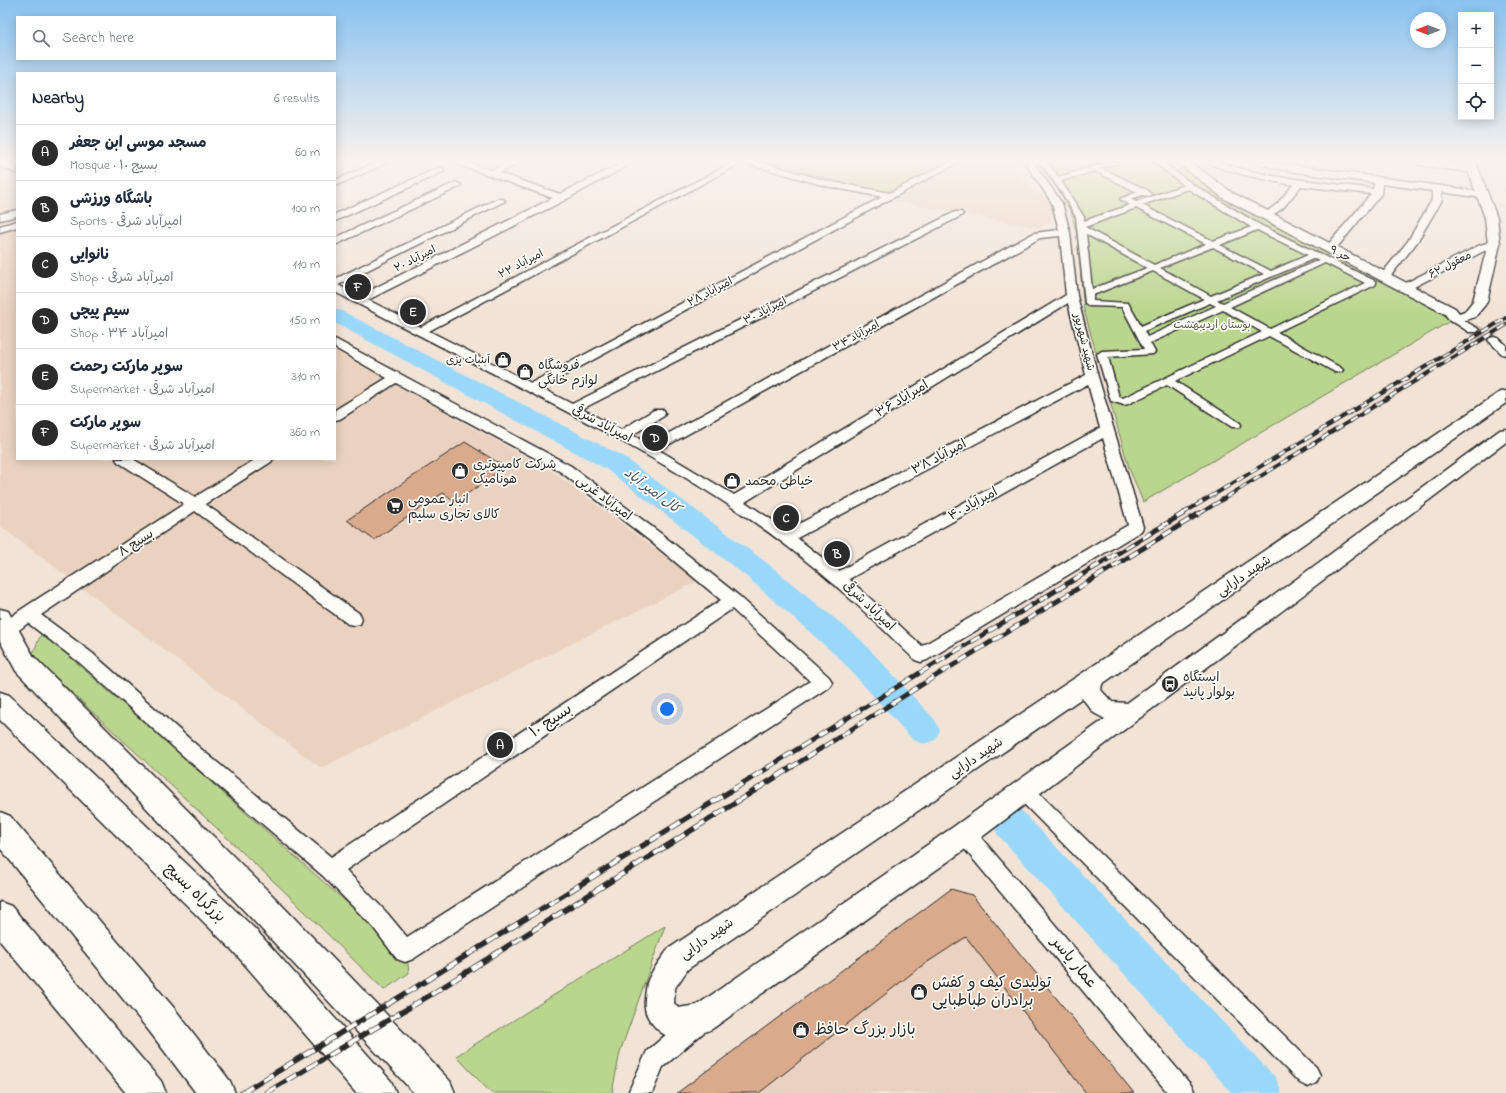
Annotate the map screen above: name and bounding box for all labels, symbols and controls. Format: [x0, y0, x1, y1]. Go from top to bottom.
north arrow [1410, 12, 1446, 48]
map controls [1458, 12, 1494, 120]
button: + [1458, 12, 1494, 48]
search box [16, 16, 336, 60]
icon: search [30, 27, 52, 49]
text: Search here [62, 27, 134, 49]
button: − [1458, 48, 1494, 84]
button: locate [1458, 84, 1494, 120]
text: Nearby [32, 86, 84, 111]
text: 6 results [274, 89, 320, 108]
text: مسجد موسی ابن جعفر [70, 132, 206, 154]
text: A [41, 143, 49, 162]
text: 60 m [295, 143, 320, 162]
text: Mosque · بسیج ۱۰ [70, 156, 158, 175]
text: باشگاه ورزشی [70, 188, 152, 210]
text: B [41, 199, 49, 218]
text: 100 m [291, 199, 320, 218]
text: Sports · امیرآباد شرقی [70, 212, 182, 231]
street label: امیرآباد ۲۰ [391, 242, 439, 276]
street label: حر ۹ [1327, 242, 1353, 266]
text: نانوایی [70, 244, 110, 266]
street label: امیرآباد ۲۲ [496, 245, 546, 283]
street label: معقول ۶۲ [1426, 247, 1474, 283]
text: C [41, 255, 49, 274]
text: 110 m [293, 255, 320, 274]
text: Shop · امیرآباد شرقی [70, 268, 173, 287]
pin: F [345, 272, 371, 302]
street label: امیرآباد ۲۸ [685, 273, 735, 311]
street label: امیرآباد ۳۰ [741, 293, 789, 329]
pin: E [400, 297, 426, 327]
text: سیم پیچی [70, 300, 130, 322]
text: D [40, 311, 50, 330]
text: 150 m [289, 311, 320, 330]
street label: شهید شهریور [1069, 311, 1099, 372]
street label: امیرآباد ۳۴ [830, 317, 882, 355]
park label: بوستان اردیبهشت [1173, 317, 1251, 333]
text: Shop · امیرآباد ۳۴ [70, 324, 168, 343]
shop icon: آبنبات پزی [493, 350, 513, 370]
place label: آبنبات پزی [446, 352, 491, 368]
text: سوپر مارکت رحمت [70, 356, 183, 378]
place label: فروشگاه لوازم خانگی [538, 356, 598, 390]
shop icon: فروشگاه لوازم خانگی [515, 362, 535, 382]
text: E [41, 367, 49, 386]
text: 310 m [292, 367, 320, 386]
street label: امیرآباد ۳۶ [872, 376, 932, 422]
text: Supermarket · امیرآباد شرقی [70, 380, 215, 399]
street label: امیرآباد شرقی [568, 400, 636, 448]
text: سوپر مارکت [70, 412, 141, 434]
text: F [41, 423, 49, 442]
text: 360 m [290, 423, 320, 442]
pin: D [642, 423, 668, 453]
street label: امیرآباد ۳۸ [908, 435, 970, 479]
text: Supermarket · امیرآباد شرقی [70, 436, 215, 455]
place label: شرکت کامپیوتری هونامیک [473, 455, 556, 489]
shop icon: شرکت کامپیوتری هونامیک [450, 461, 470, 481]
water label: کال امیر آباد [619, 463, 687, 521]
street label: امیرآباد غربی [572, 471, 636, 525]
shop icon: خیاطی محمد [722, 471, 742, 491]
place label: خیاطی محمد [745, 472, 813, 491]
street label: امیرآباد ۴۰ [945, 483, 1001, 525]
place label: انبار عمومی کالای تجاری سلیم [408, 490, 500, 524]
supermarket icon: انبار عمومی کالای تجاری سلیم [385, 496, 405, 516]
pin: C [773, 503, 799, 533]
street label: بسیج ۸ [115, 524, 157, 562]
pin: B [824, 539, 850, 569]
street label: شهید دارایی [1213, 551, 1275, 601]
street label: امیرآباد شرقی [838, 577, 900, 635]
place label: ایستگاه بولوار پانیذ [1183, 668, 1235, 702]
bus stop icon: ایستگاه بولوار پانیذ [1160, 674, 1180, 694]
street label: بسیج ۱۰ [525, 698, 577, 744]
your location [657, 699, 677, 719]
pin: A [487, 730, 513, 760]
street label: شهید دارایی [945, 733, 1007, 783]
street label: بزرگراه بسیج [159, 857, 231, 929]
street label: شهید دارایی [676, 913, 738, 965]
street label: عمار یاسر [1043, 930, 1103, 995]
place label: تولیدی کیف و کفش برادران طباطبایی [932, 971, 1052, 1013]
shop icon: تولیدی کیف و کفش برادران طباطبایی [909, 982, 929, 1002]
place label: بازار بزرگ حافظ [814, 1018, 916, 1042]
shop icon: بازار بزرگ حافظ [791, 1020, 811, 1040]

